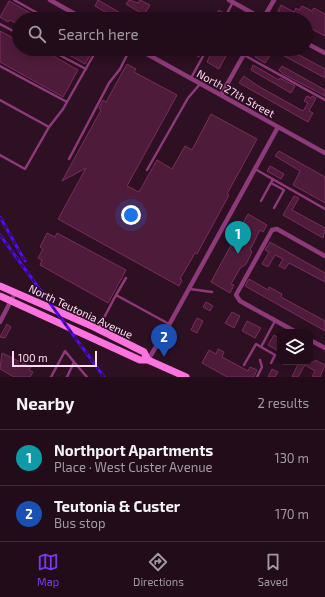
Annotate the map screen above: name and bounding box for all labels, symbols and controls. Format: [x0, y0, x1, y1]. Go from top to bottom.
search box [12, 12, 313, 56]
icon: search [26, 23, 48, 45]
text: Search here [58, 25, 139, 43]
street label: North 27th Street [195, 66, 277, 120]
your location [121, 205, 141, 225]
pin: 1 [225, 221, 251, 254]
street label: North Teutonia Avenue [27, 281, 135, 341]
pin: 2 [151, 324, 177, 357]
map controls [277, 329, 313, 365]
button: layers [277, 329, 313, 365]
scale bar [12, 349, 97, 368]
text: 100 m [18, 351, 48, 364]
text: Nearby [16, 393, 74, 413]
text: 2 results [257, 395, 309, 411]
text: Northport Apartments [54, 441, 213, 459]
text: 1 [26, 450, 32, 466]
text: 130 m [274, 450, 309, 466]
text: Place · West Custer Avenue [54, 459, 213, 475]
text: Teutonia & Custer [54, 497, 180, 515]
text: 2 [25, 506, 33, 522]
text: 170 m [275, 506, 309, 522]
text: Bus stop [54, 515, 105, 531]
tab: Map [37, 551, 59, 588]
tab: Directions [133, 551, 184, 588]
tab: Saved [258, 551, 288, 588]

